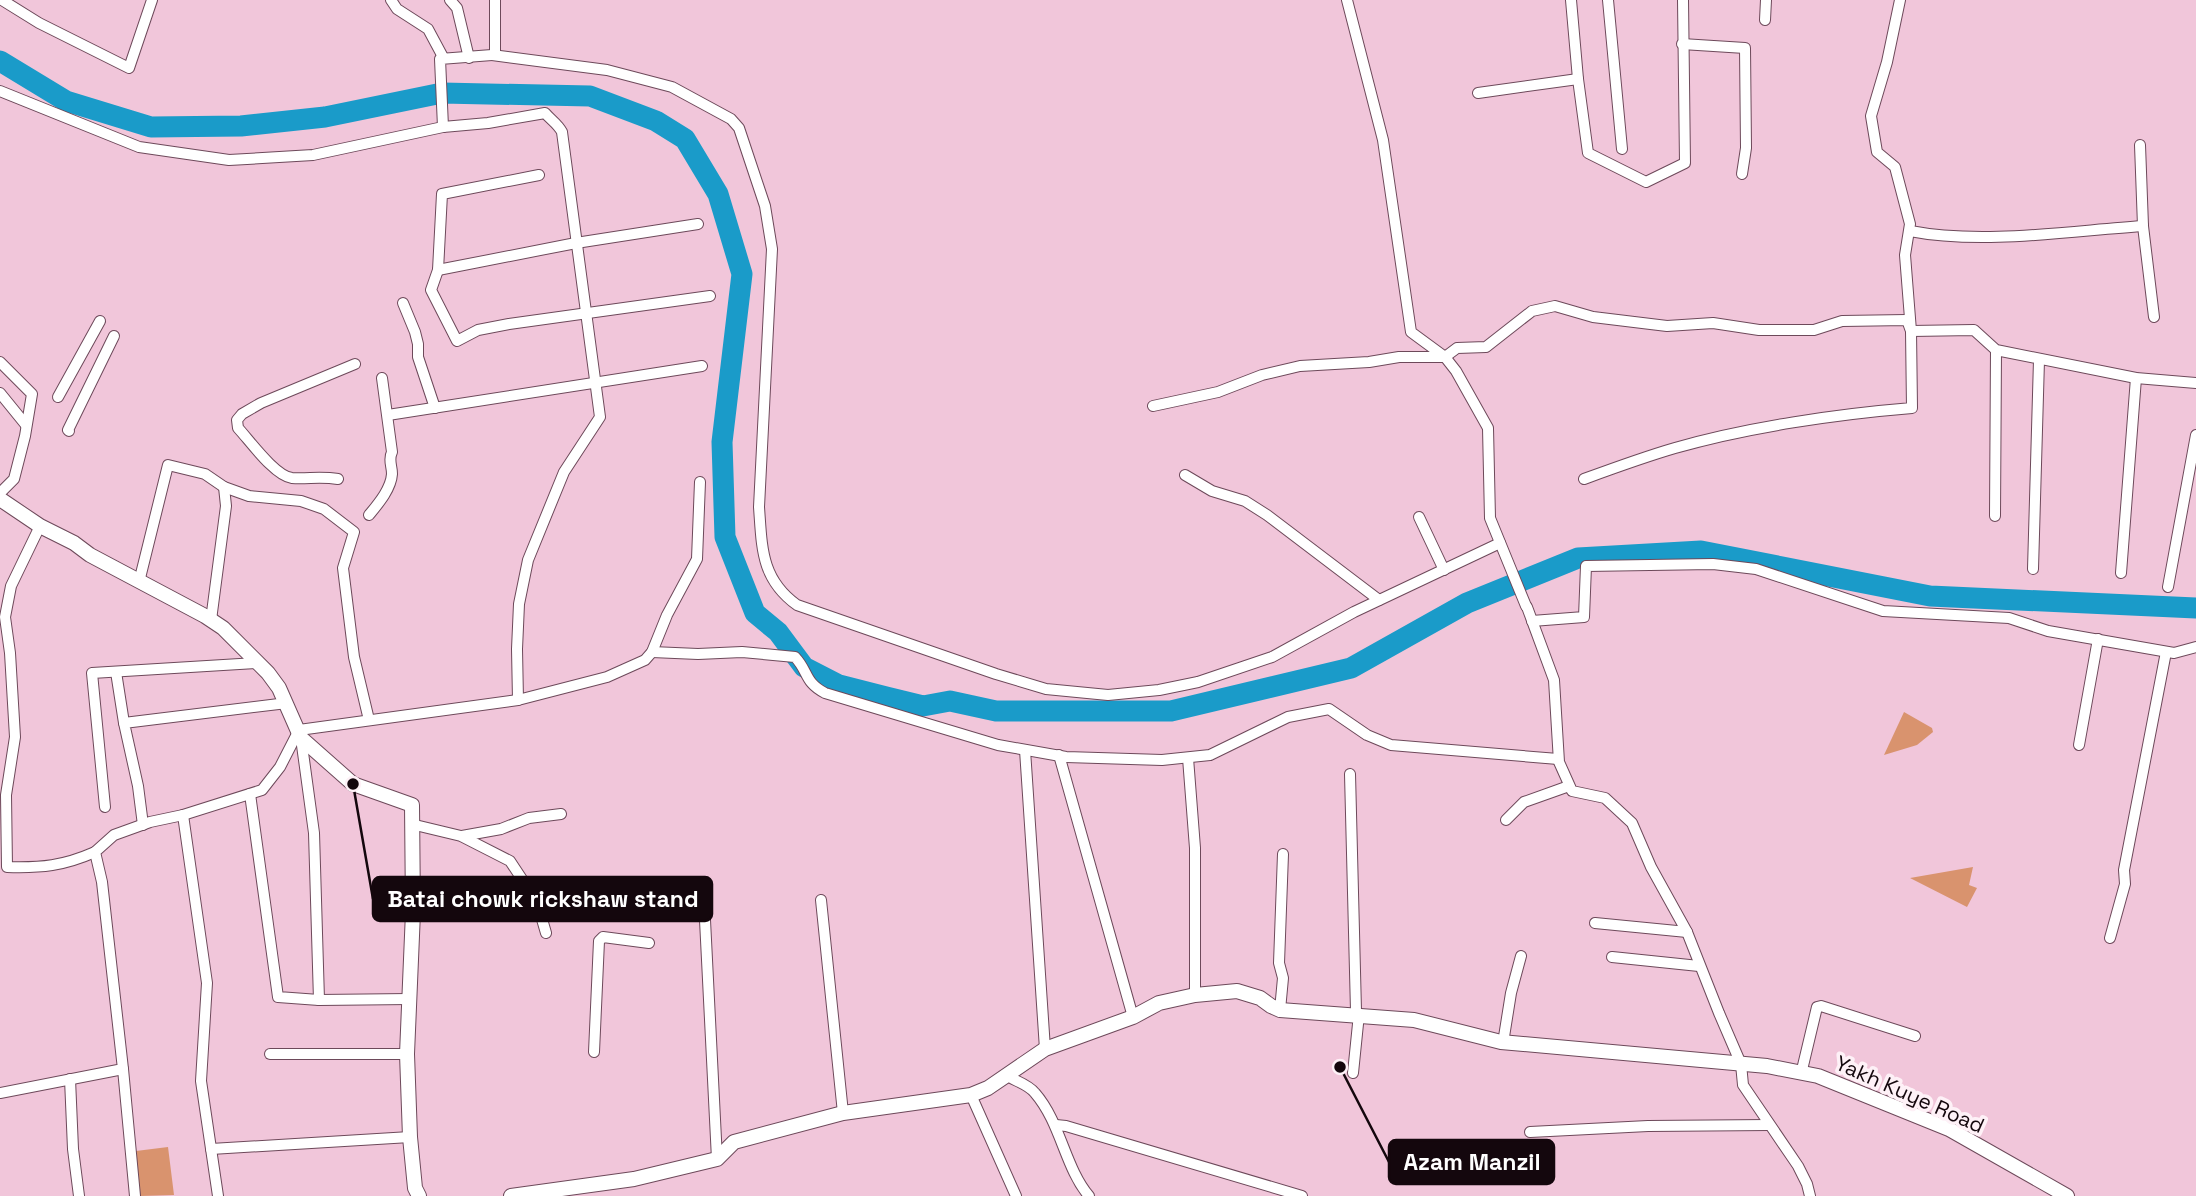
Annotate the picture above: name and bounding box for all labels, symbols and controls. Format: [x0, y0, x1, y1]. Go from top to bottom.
callout: Batai chowk rickshaw stand [373, 877, 712, 921]
text: Batai chowk rickshaw stand [387, 884, 699, 914]
street label: Yakh Kuye Road [1831, 1049, 1989, 1139]
callout: Azam Manzil [1389, 1140, 1554, 1184]
text: Azam Manzil [1403, 1147, 1541, 1177]

